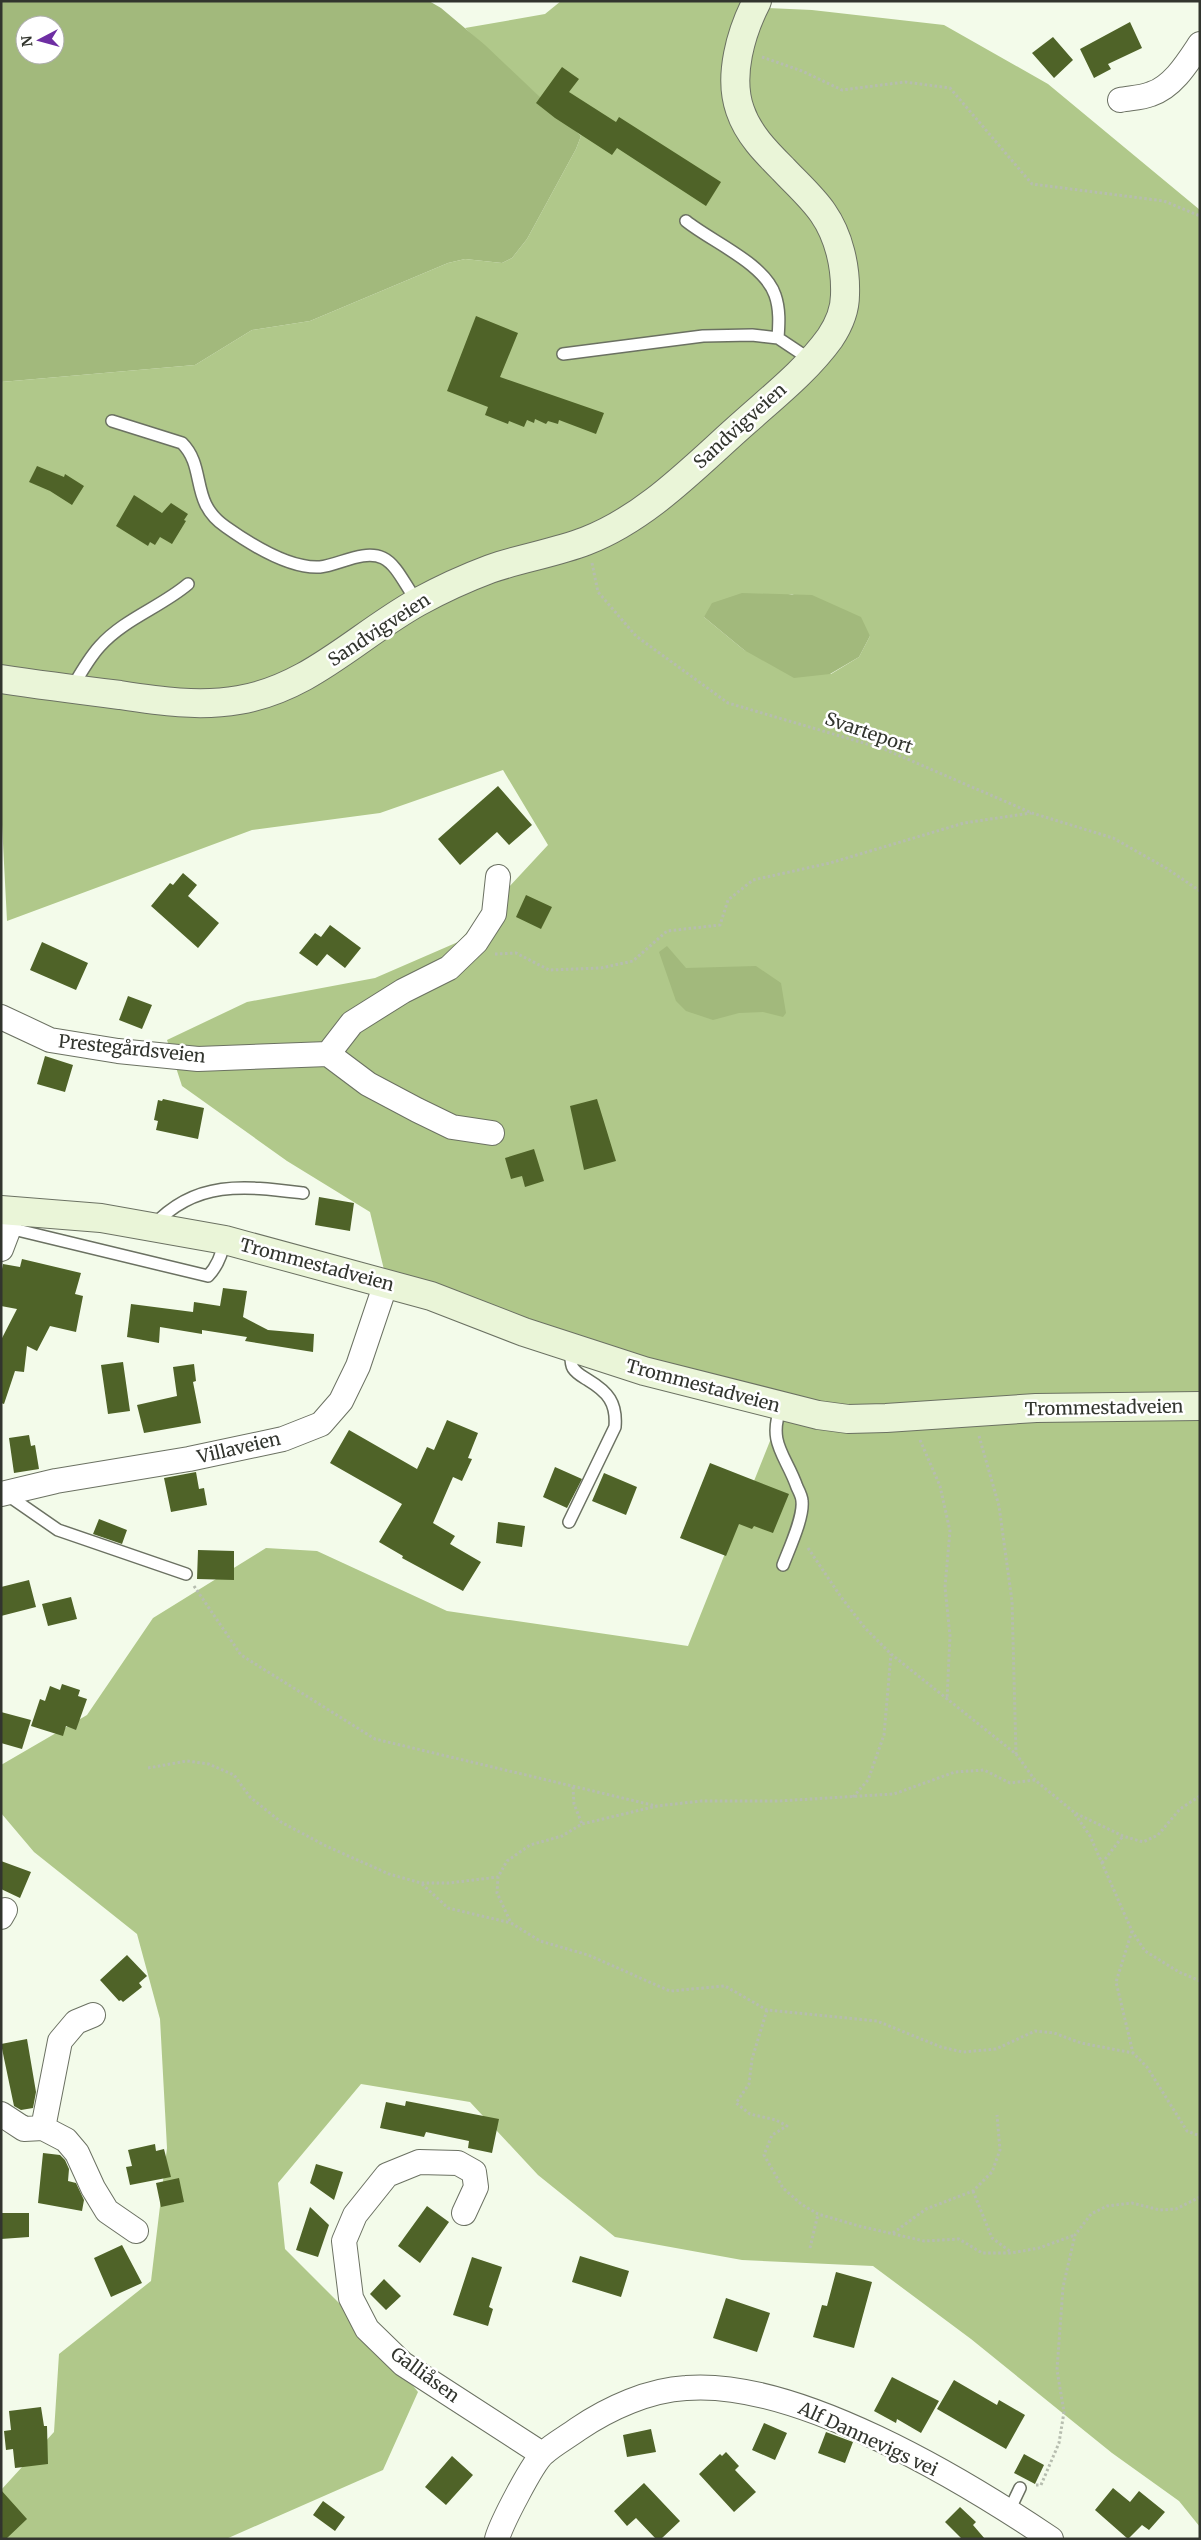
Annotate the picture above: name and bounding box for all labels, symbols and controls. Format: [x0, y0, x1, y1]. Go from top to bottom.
north arrow [15, 15, 65, 65]
text: N [18, 35, 37, 48]
street label: Sandvigveien [688, 378, 791, 473]
street label: Sandvigveien [323, 588, 434, 671]
street label: Svarteport [822, 707, 916, 758]
street label: Prestegårdsveien [57, 1029, 207, 1068]
street label: Trommestadveien [237, 1233, 397, 1296]
street label: Trommestadveien [623, 1354, 783, 1417]
street label: Trommestadveien [1024, 1395, 1184, 1420]
street label: Villaveien [194, 1427, 283, 1468]
street label: Galliåsen [386, 2342, 464, 2407]
street label: Alf Dannevigs vei [794, 2396, 942, 2481]

